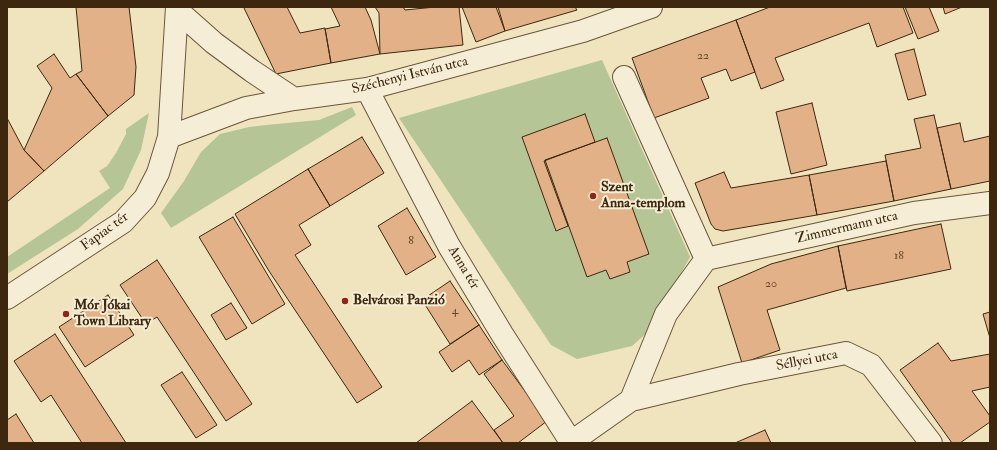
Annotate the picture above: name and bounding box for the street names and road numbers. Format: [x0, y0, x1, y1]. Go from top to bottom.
street label: Széchenyi István utca [350, 53, 470, 99]
street label: Zimmermann utca [794, 208, 900, 248]
street label: Fapiac tér [78, 209, 132, 255]
street label: Anna tér [444, 243, 482, 293]
street label: Séllyei utca [775, 347, 839, 375]

